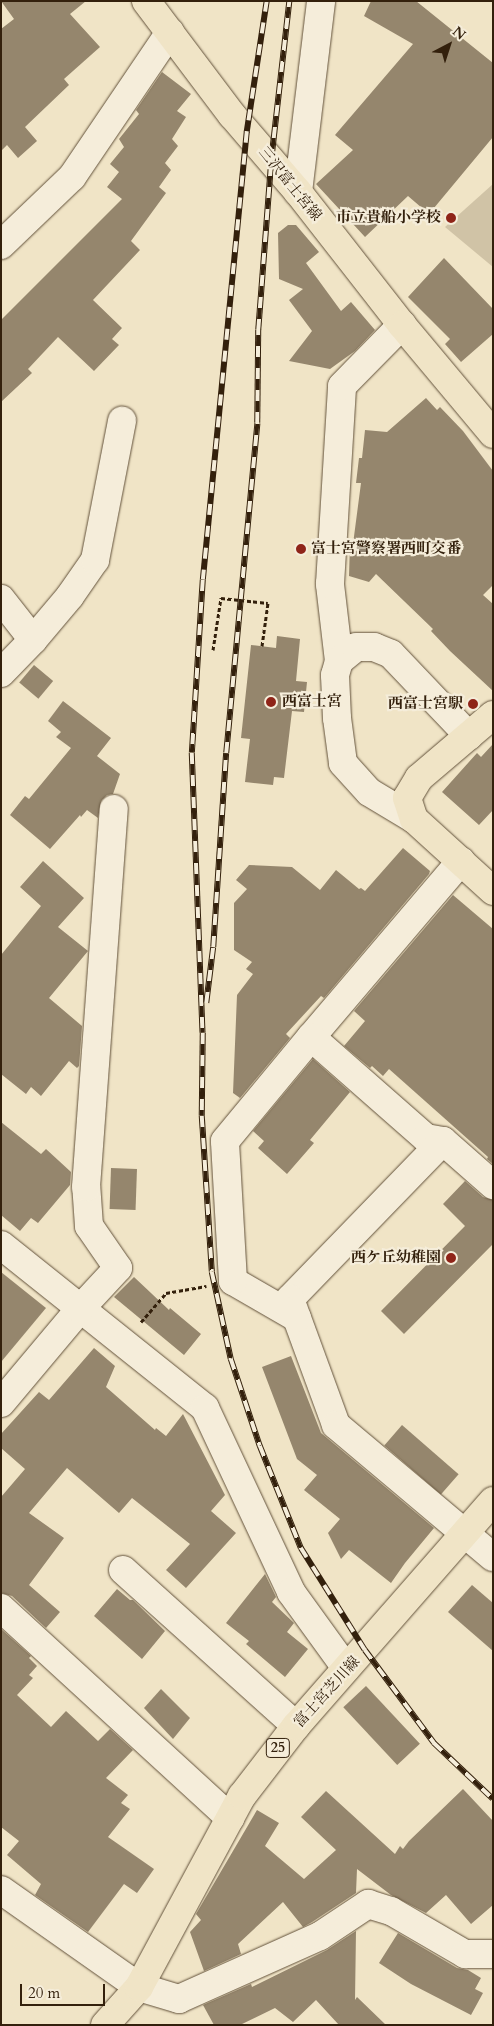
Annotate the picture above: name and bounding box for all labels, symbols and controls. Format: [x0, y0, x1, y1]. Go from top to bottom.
north arrow [424, 20, 474, 70]
text: N [448, 22, 470, 44]
street label: 三沢富士宮線 [255, 143, 325, 225]
place label: 市立貴船小学校 [336, 209, 441, 227]
marker: 市立貴船小学校 [445, 212, 457, 224]
place label: 富士宮警察署西町交番 [311, 540, 461, 558]
marker: 富士宮警察署西町交番 [295, 543, 307, 555]
place label: 西富士宮 [282, 693, 342, 711]
marker: 西富士宮 [264, 695, 278, 709]
place label: 西富士宮駅 [388, 695, 463, 713]
marker: 西富士宮駅 [467, 698, 479, 710]
place label: 西ケ丘幼稚園 [351, 1249, 441, 1267]
marker: 西ケ丘幼稚園 [445, 1252, 457, 1264]
street label: 富士宮芝川線 [290, 1653, 364, 1731]
road number: 25 [266, 1736, 290, 1760]
scale bar [22, 1974, 108, 2006]
text: 20 m [28, 1983, 60, 2003]

